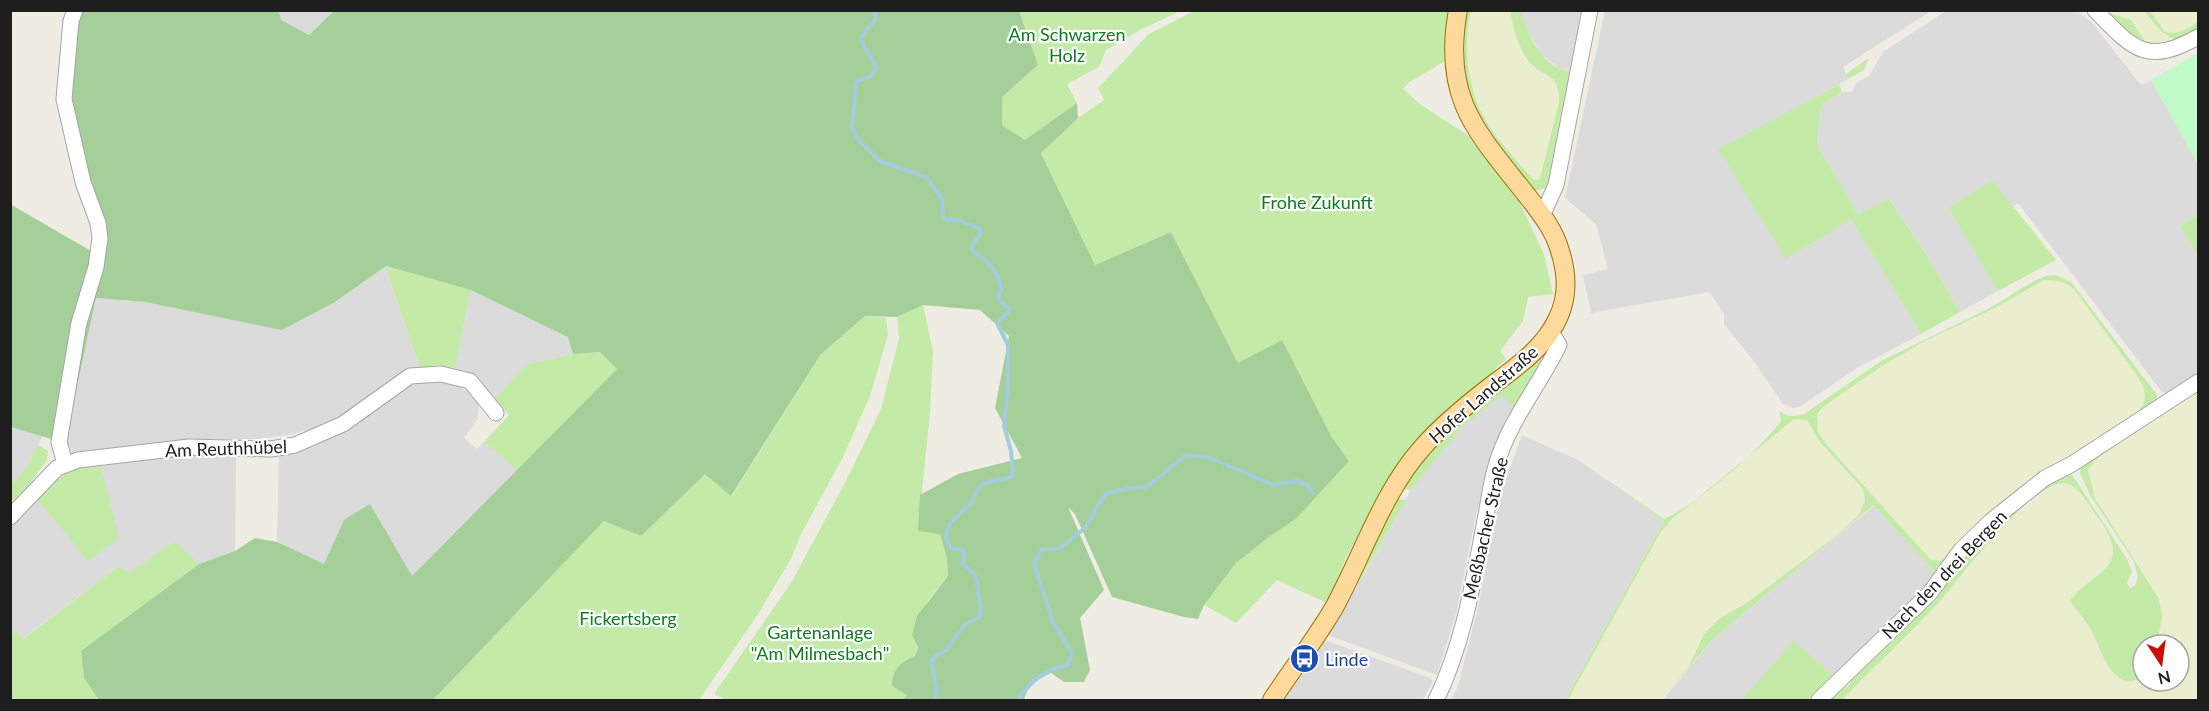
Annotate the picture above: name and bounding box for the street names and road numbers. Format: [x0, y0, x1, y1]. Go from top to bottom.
street label: Hofer Landstraße [1424, 341, 1542, 447]
street label: Am Reuthhübel [165, 435, 287, 461]
street label: Meßbacher Straße [1458, 455, 1512, 601]
street label: Nach den drei Bergen [1877, 505, 2011, 643]

